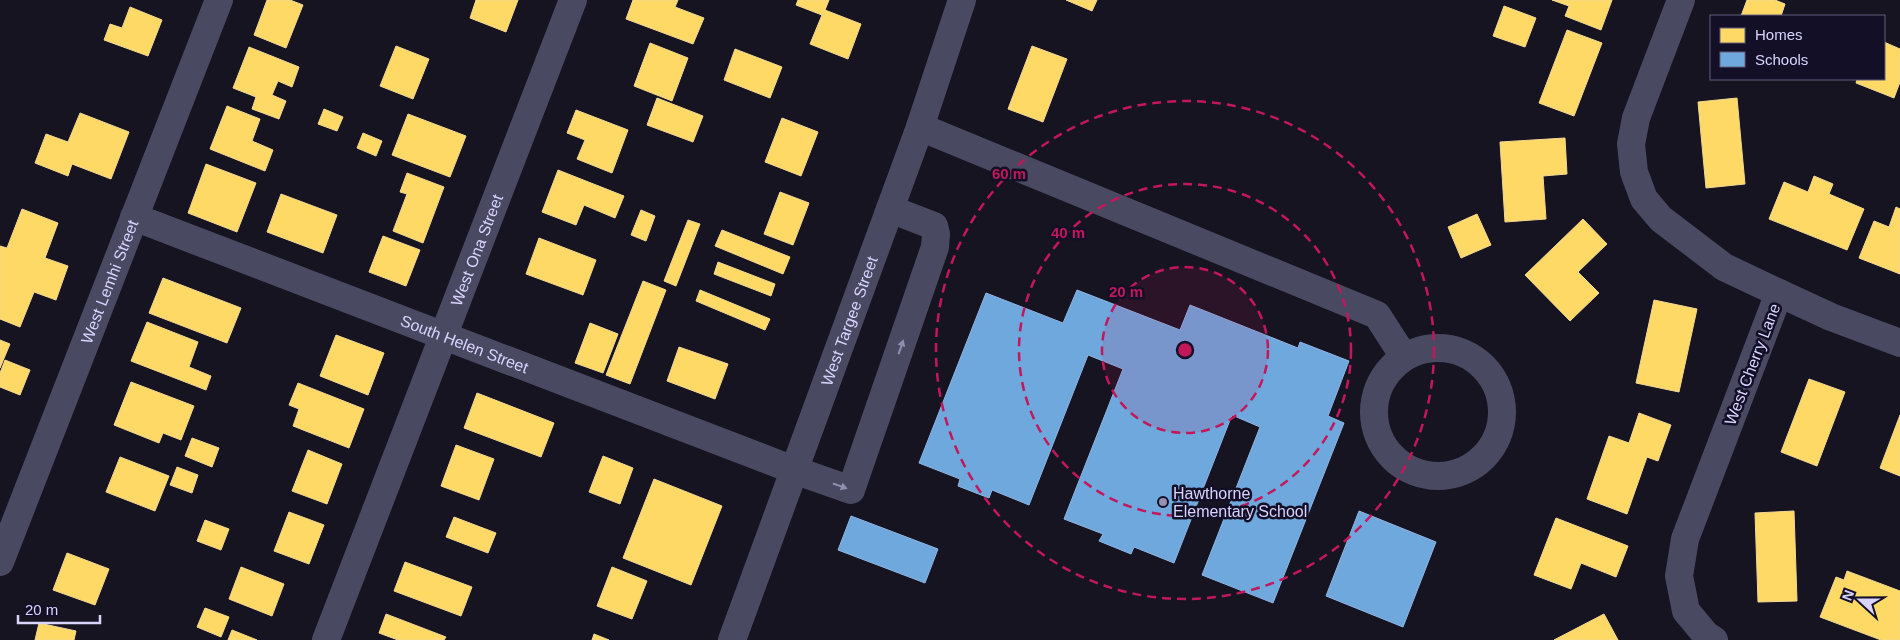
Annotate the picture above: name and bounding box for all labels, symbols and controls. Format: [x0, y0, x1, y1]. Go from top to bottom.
legend [1710, 15, 1885, 80]
text: Homes [1755, 26, 1803, 43]
text: Schools [1755, 51, 1808, 68]
text: 60 m [992, 165, 1026, 182]
street label: West Ona Street [448, 192, 506, 308]
street label: West Lemhi Street [78, 217, 142, 346]
text: 40 m [1051, 224, 1085, 241]
street label: West Targee Street [818, 253, 881, 388]
text: 20 m [1109, 283, 1143, 300]
street label: West Cherry Lane [1721, 301, 1783, 427]
street label: South Helen Street [398, 312, 531, 377]
one-way arrow [897, 340, 905, 355]
centre of rings [1176, 341, 1194, 359]
one-way arrow [833, 483, 848, 490]
place label: Hawthorne Elementary School [1173, 485, 1307, 520]
marker: Hawthorne Elementary School [1157, 496, 1169, 508]
north arrow [1835, 575, 1885, 625]
text: N [1839, 588, 1857, 603]
scale bar [18, 592, 100, 624]
text: 20 m [25, 601, 58, 618]

